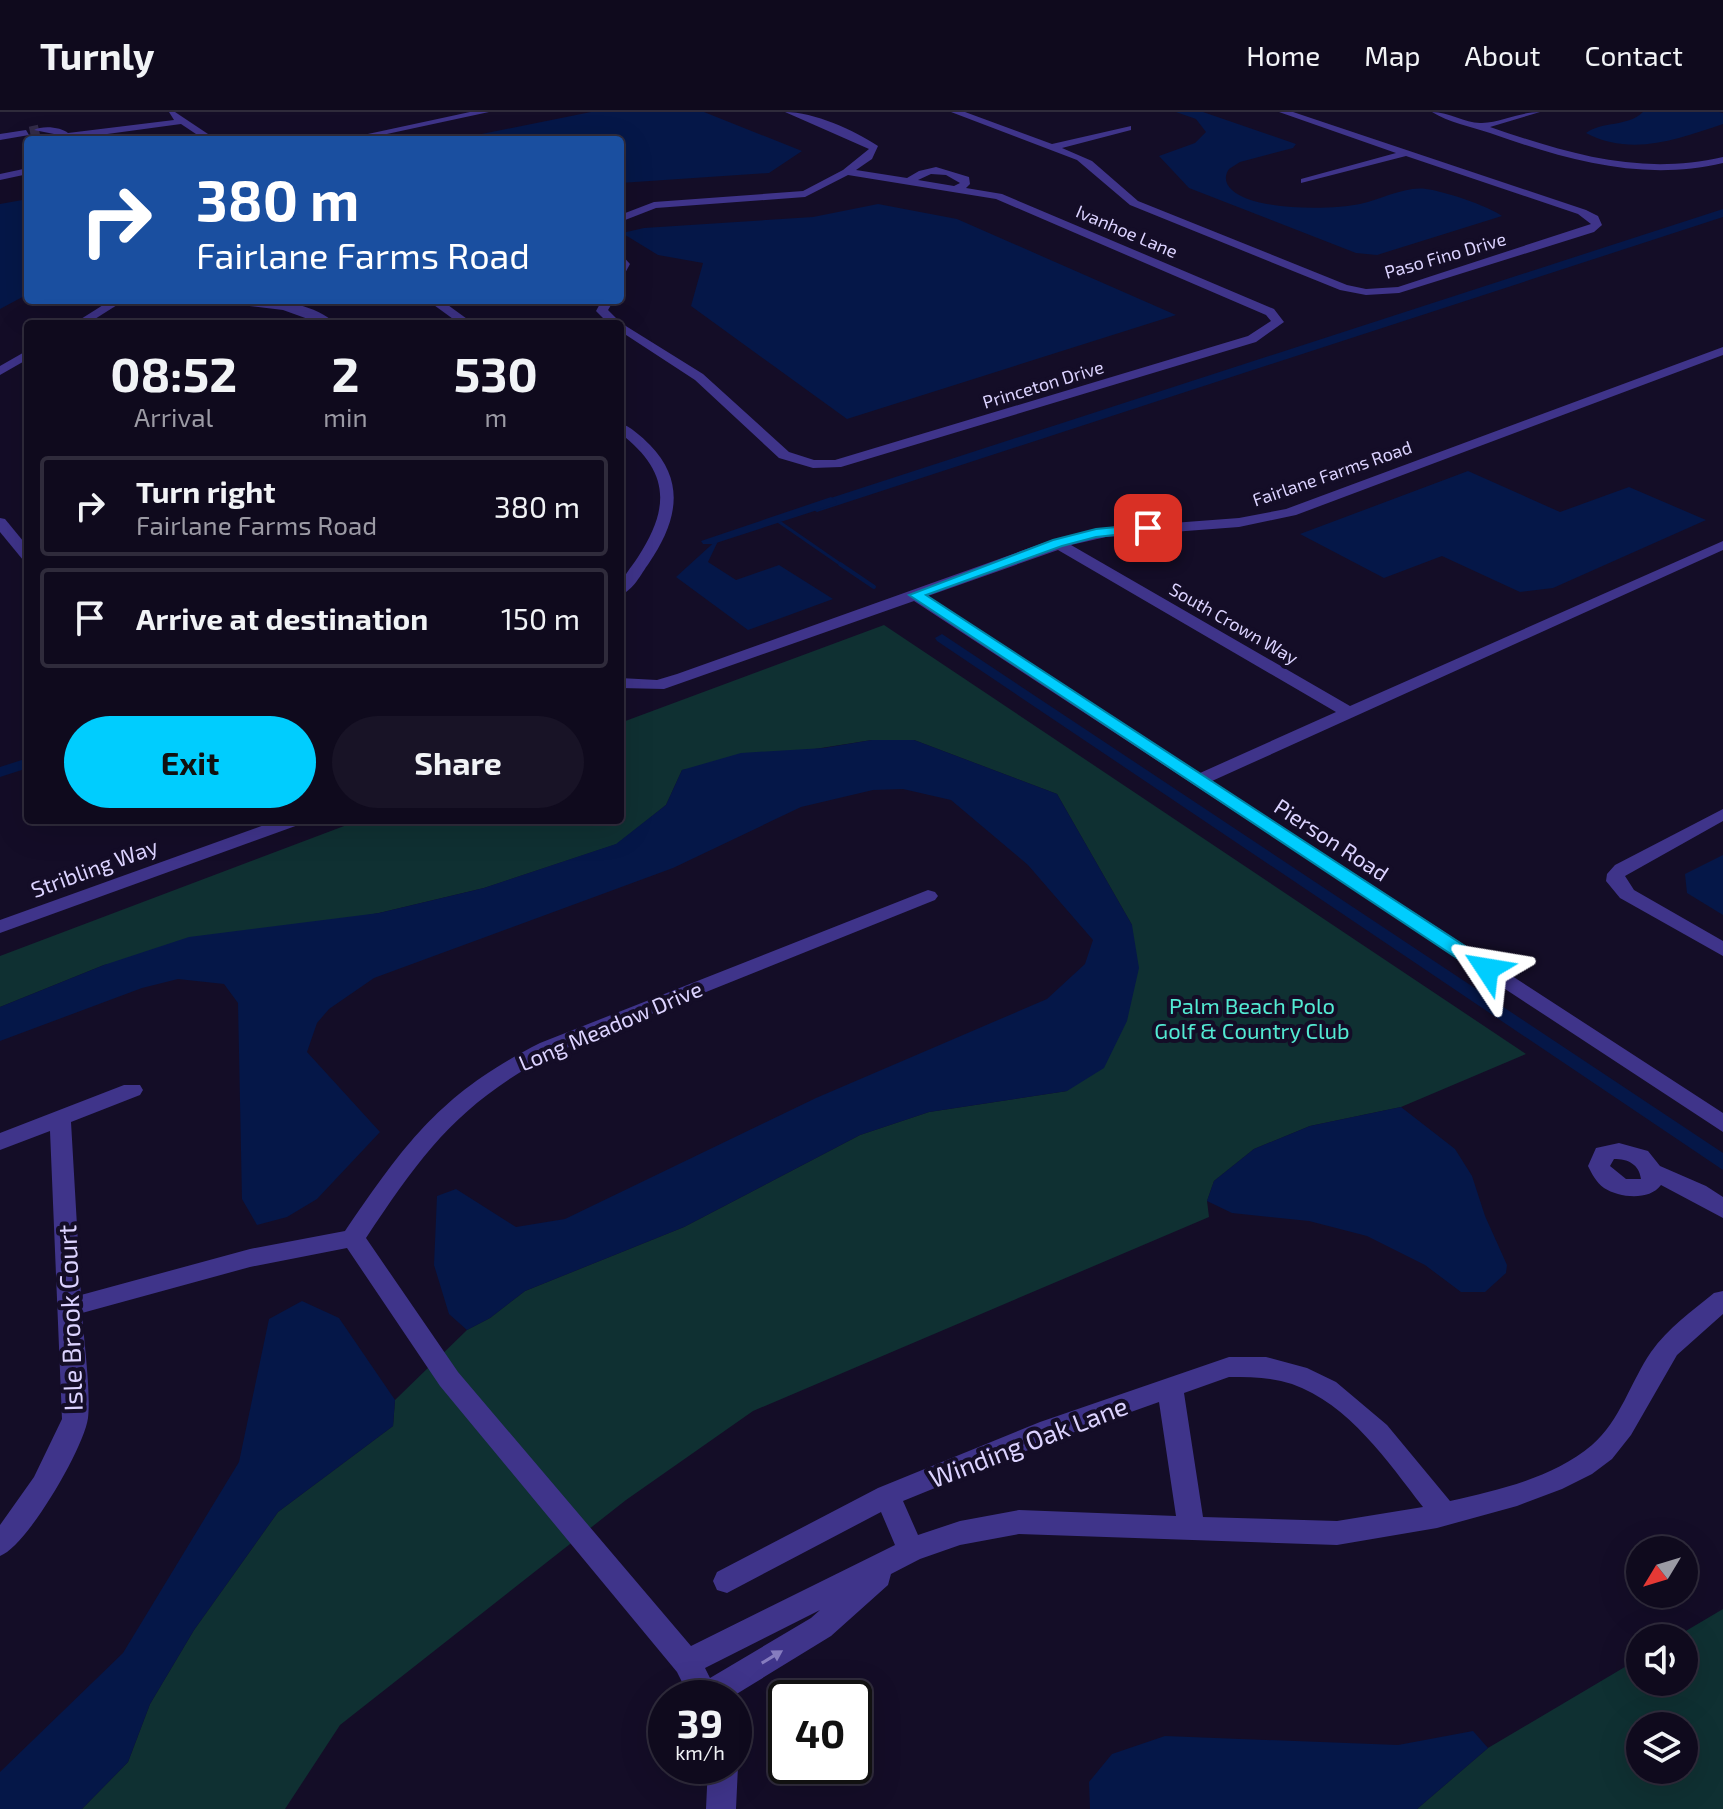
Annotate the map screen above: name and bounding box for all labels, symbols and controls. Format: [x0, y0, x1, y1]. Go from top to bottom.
text: Turnly [40, 32, 155, 78]
text: Home [1246, 38, 1320, 72]
text: Map [1364, 38, 1421, 72]
text: About [1465, 38, 1540, 72]
text: Contact [1584, 38, 1683, 72]
text: 380 m [196, 165, 359, 232]
icon: right [64, 168, 168, 272]
street label: Ivanhoe Lane [1073, 200, 1181, 262]
street label: Paso Fino Drive [1382, 227, 1508, 283]
text: Fairlane Farms Road [196, 233, 530, 276]
text: 08:52 [110, 344, 237, 402]
text: 2 [331, 344, 359, 402]
text: 530 [454, 344, 538, 402]
street label: Princeton Drive [980, 355, 1106, 413]
text: Arrival [134, 401, 213, 432]
text: min [323, 401, 368, 432]
text: m [484, 401, 507, 432]
street label: Fairlane Farms Road [1249, 435, 1415, 511]
text: Turn right [136, 473, 276, 509]
icon: right [68, 484, 112, 528]
text: 380 m [494, 488, 580, 524]
pin [1114, 494, 1182, 562]
icon: arrive [1126, 506, 1170, 550]
text: Fairlane Farms Road [136, 509, 377, 540]
street label: South Crown Way [1166, 577, 1303, 669]
icon: arrive [68, 596, 112, 640]
text: Arrive at destination [136, 600, 428, 636]
text: 150 m [501, 600, 580, 636]
button: Exit [64, 716, 316, 808]
button: Share [332, 716, 584, 808]
street label: Pierson Road [1270, 792, 1394, 886]
street label: Stribling Way [27, 832, 161, 902]
position arrow [1445, 927, 1529, 1011]
street label: Long Meadow Drive [514, 975, 706, 1075]
park label: Palm Beach Polo Golf & Country Club [1154, 992, 1350, 1043]
street label: Isle Brook Court [50, 1224, 88, 1412]
street label: Winding Oak Lane [924, 1389, 1132, 1493]
north arrow [1626, 1536, 1698, 1608]
map controls [1626, 1536, 1698, 1784]
button: sound [1626, 1624, 1698, 1696]
one-way arrow [761, 1650, 783, 1664]
speed limit sign: 40 [768, 1680, 872, 1784]
text: 39 [677, 1698, 723, 1746]
button: layers [1626, 1712, 1698, 1784]
text: km/h [675, 1740, 725, 1764]

